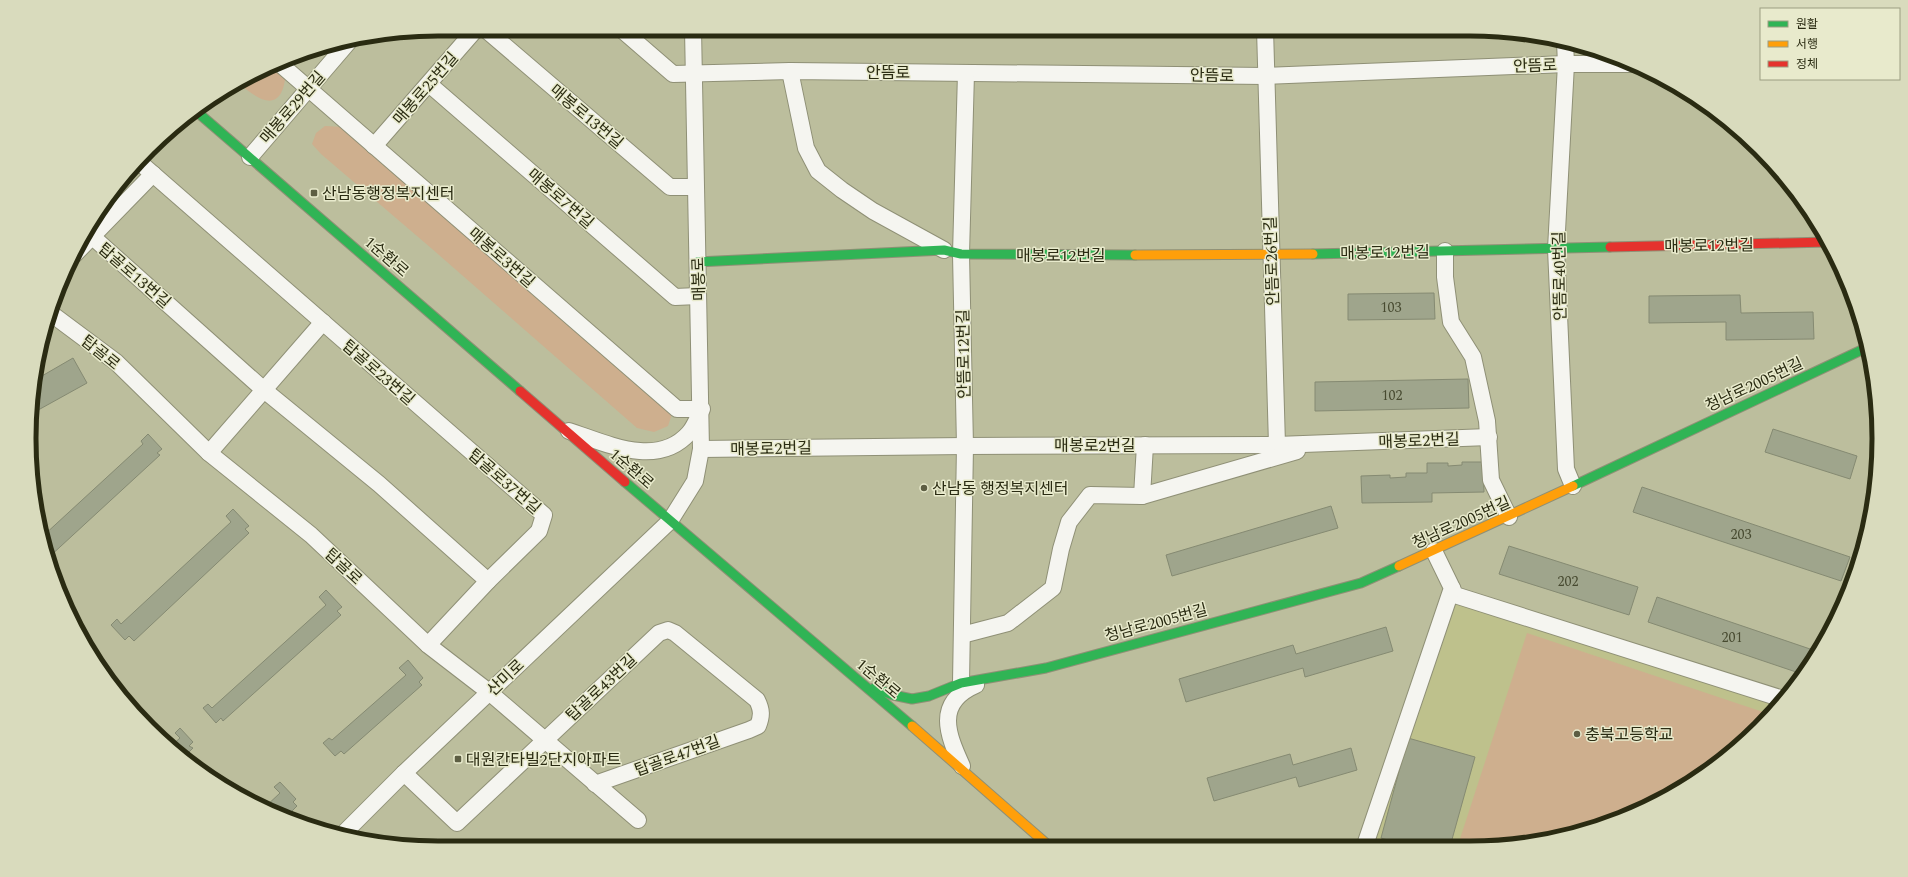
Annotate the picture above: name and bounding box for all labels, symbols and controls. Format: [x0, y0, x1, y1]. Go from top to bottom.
legend [1760, 8, 1900, 80]
text: 원활 [1796, 15, 1818, 34]
text: 서행 [1796, 35, 1818, 54]
street label: 매봉로25번길 [387, 47, 464, 130]
street label: 안뜸로 [1513, 53, 1558, 79]
text: 정체 [1796, 55, 1818, 74]
street label: 안뜸로 [866, 61, 910, 85]
street label: 안뜸로 [1190, 64, 1235, 88]
street label: 매봉로29번길 [254, 66, 331, 149]
street label: 매봉로13번길 [544, 79, 628, 155]
street label: 매봉로7번길 [522, 163, 599, 235]
place label: 산남동행정복지센터 [322, 182, 454, 206]
marker: 산남동행정복지센터 [309, 188, 319, 198]
street label: 안뜸로26번길 [1258, 216, 1286, 306]
street label: 매봉로3번길 [463, 222, 540, 294]
street label: 1순환로 [359, 231, 414, 283]
street label: 안뜸로40번길 [1547, 231, 1573, 321]
street label: 매봉로12번길 [1664, 233, 1754, 259]
street label: 탑골로13번길 [93, 237, 176, 314]
street label: 매봉로12번길 [1340, 240, 1430, 266]
street label: 매봉로12번길 [1016, 244, 1106, 268]
street label: 매봉로 [686, 256, 712, 301]
house number: 103 [1381, 297, 1402, 318]
street label: 안뜸로12번길 [951, 309, 977, 399]
street label: 탑골로 [76, 330, 125, 376]
street label: 탑골로23번길 [337, 334, 420, 411]
street label: 청남로2005번길 [1701, 352, 1807, 418]
house number: 102 [1382, 385, 1403, 406]
street label: 매봉로2번길 [1378, 428, 1460, 454]
street label: 매봉로2번길 [1054, 434, 1136, 458]
street label: 매봉로2번길 [730, 436, 812, 462]
street label: 탑골로37번길 [463, 443, 546, 520]
street label: 1순환로 [604, 443, 659, 495]
place label: 산남동 행정복지센터 [932, 477, 1068, 501]
marker: 산남동 행정복지센터 [919, 483, 929, 493]
street label: 청남로2005번길 [1408, 490, 1515, 555]
house number: 203 [1731, 524, 1752, 545]
street label: 탑골로 [319, 543, 368, 591]
house number: 202 [1558, 571, 1579, 592]
street label: 청남로2005번길 [1102, 598, 1210, 648]
house number: 201 [1722, 627, 1743, 648]
street label: 탑골로43번길 [561, 648, 643, 727]
street label: 1순환로 [851, 653, 906, 705]
street label: 산미로 [481, 654, 530, 702]
place label: 충북고등학교 [1585, 723, 1673, 747]
street label: 탑골로47번길 [631, 729, 724, 783]
marker: 충북고등학교 [1572, 729, 1582, 739]
place label: 대원칸타빌2단지아파트 [466, 748, 621, 772]
marker: 대원칸타빌2단지아파트 [453, 754, 463, 764]

